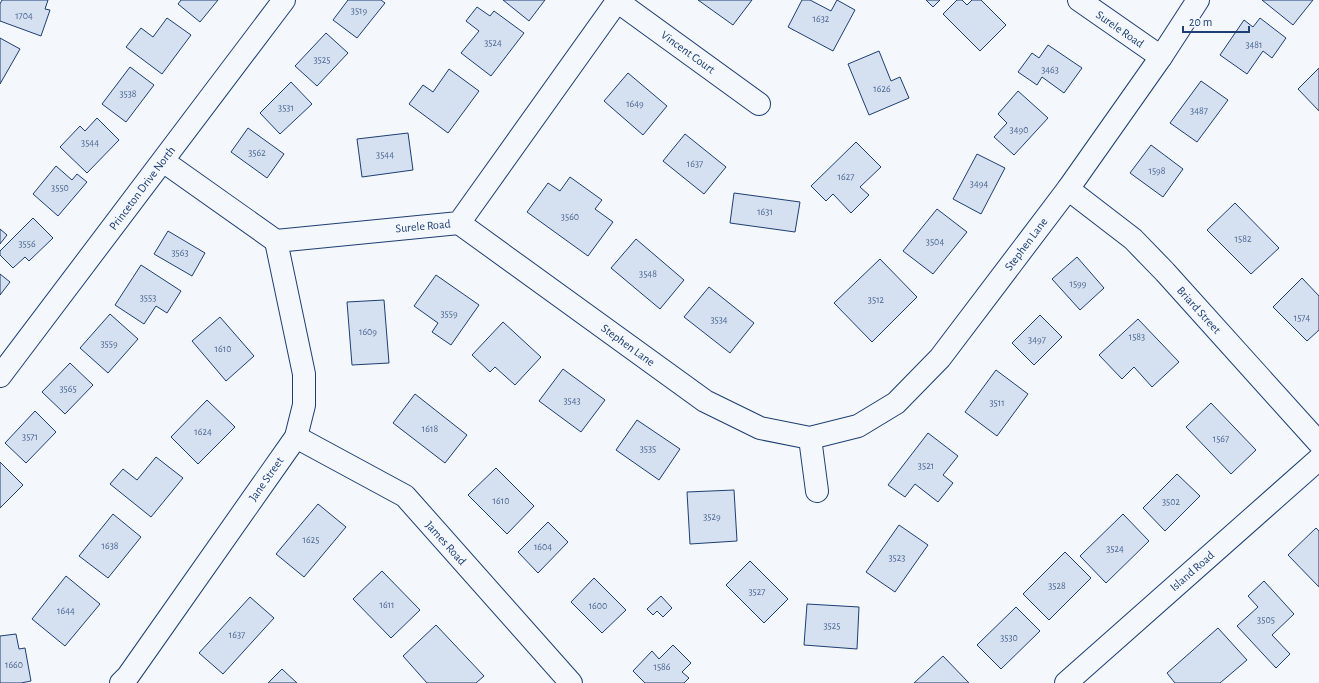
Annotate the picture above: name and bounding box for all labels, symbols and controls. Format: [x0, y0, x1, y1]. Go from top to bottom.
house number: 3519 [351, 6, 368, 16]
street label: Surele Road [1094, 8, 1146, 50]
scale bar [1183, 8, 1249, 34]
house number: 1704 [15, 11, 33, 21]
house number: 1632 [813, 14, 830, 24]
text: 20 m [1189, 16, 1212, 28]
street label: Vincent Court [659, 28, 717, 76]
house number: 3524 [484, 38, 502, 48]
house number: 3481 [1245, 40, 1263, 50]
house number: 3525 [313, 55, 331, 65]
house number: 3463 [1041, 65, 1059, 75]
house number: 1626 [873, 84, 891, 94]
house number: 3538 [119, 89, 137, 99]
house number: 1649 [626, 99, 644, 109]
house number: 3531 [278, 103, 294, 113]
house number: 3487 [1190, 106, 1208, 116]
house number: 3490 [1010, 125, 1028, 135]
house number: 3544 [81, 138, 99, 148]
street label: Princeton Drive North [107, 144, 177, 232]
house number: 3562 [248, 148, 266, 158]
house number: 3544 [376, 150, 394, 160]
house number: 1637 [687, 159, 703, 169]
house number: 1598 [1148, 166, 1166, 176]
house number: 1627 [838, 172, 854, 182]
house number: 3494 [970, 179, 988, 189]
house number: 3550 [51, 183, 69, 193]
house number: 1631 [757, 207, 773, 217]
house number: 3560 [561, 212, 579, 222]
street label: Stephen Lane [1002, 215, 1050, 273]
street label: Surele Road [395, 218, 451, 234]
house number: 1582 [1235, 234, 1252, 244]
house number: 3504 [926, 237, 944, 247]
house number: 3556 [18, 239, 36, 249]
house number: 3563 [171, 248, 189, 258]
house number: 3548 [639, 269, 657, 279]
house number: 1599 [1069, 279, 1087, 289]
street label: Briard Street [1175, 284, 1223, 336]
house number: 3553 [140, 293, 156, 303]
house number: 3512 [868, 295, 885, 305]
house number: 3559 [440, 309, 458, 319]
house number: 1574 [1294, 313, 1310, 323]
house number: 3534 [710, 315, 728, 325]
street label: Stephen Lane [599, 322, 657, 368]
house number: 1609 [359, 327, 377, 337]
house number: 1583 [1129, 332, 1145, 342]
house number: 3497 [1028, 335, 1046, 345]
house number: 3559 [100, 339, 118, 349]
house number: 1610 [215, 344, 231, 354]
house number: 3565 [59, 384, 77, 394]
house number: 3543 [563, 396, 581, 406]
house number: 3511 [989, 398, 1005, 408]
house number: 1618 [422, 424, 438, 434]
house number: 1624 [194, 427, 212, 437]
house number: 3571 [22, 432, 38, 442]
house number: 1567 [1213, 434, 1229, 444]
house number: 3535 [640, 444, 656, 454]
street label: Jane Street [246, 455, 286, 503]
house number: 3521 [918, 461, 934, 471]
house number: 1610 [493, 496, 509, 506]
house number: 3502 [1162, 497, 1181, 507]
house number: 3529 [703, 512, 721, 522]
street label: James Road [423, 519, 469, 567]
house number: 1625 [303, 535, 319, 545]
house number: 1638 [102, 541, 119, 551]
house number: 1604 [534, 542, 552, 552]
house number: 3524 [1106, 544, 1124, 554]
street label: Island Road [1168, 549, 1216, 593]
house number: 3523 [889, 553, 905, 563]
house number: 3528 [1048, 581, 1066, 591]
house number: 3527 [748, 587, 766, 597]
house number: 1611 [379, 600, 395, 610]
house number: 1600 [589, 601, 607, 611]
house number: 1644 [57, 606, 75, 616]
house number: 3505 [1257, 615, 1275, 625]
house number: 3525 [823, 621, 841, 631]
house number: 1637 [229, 630, 245, 640]
house number: 3530 [1000, 633, 1018, 643]
house number: 1660 [5, 660, 23, 670]
house number: 1586 [653, 662, 671, 672]

